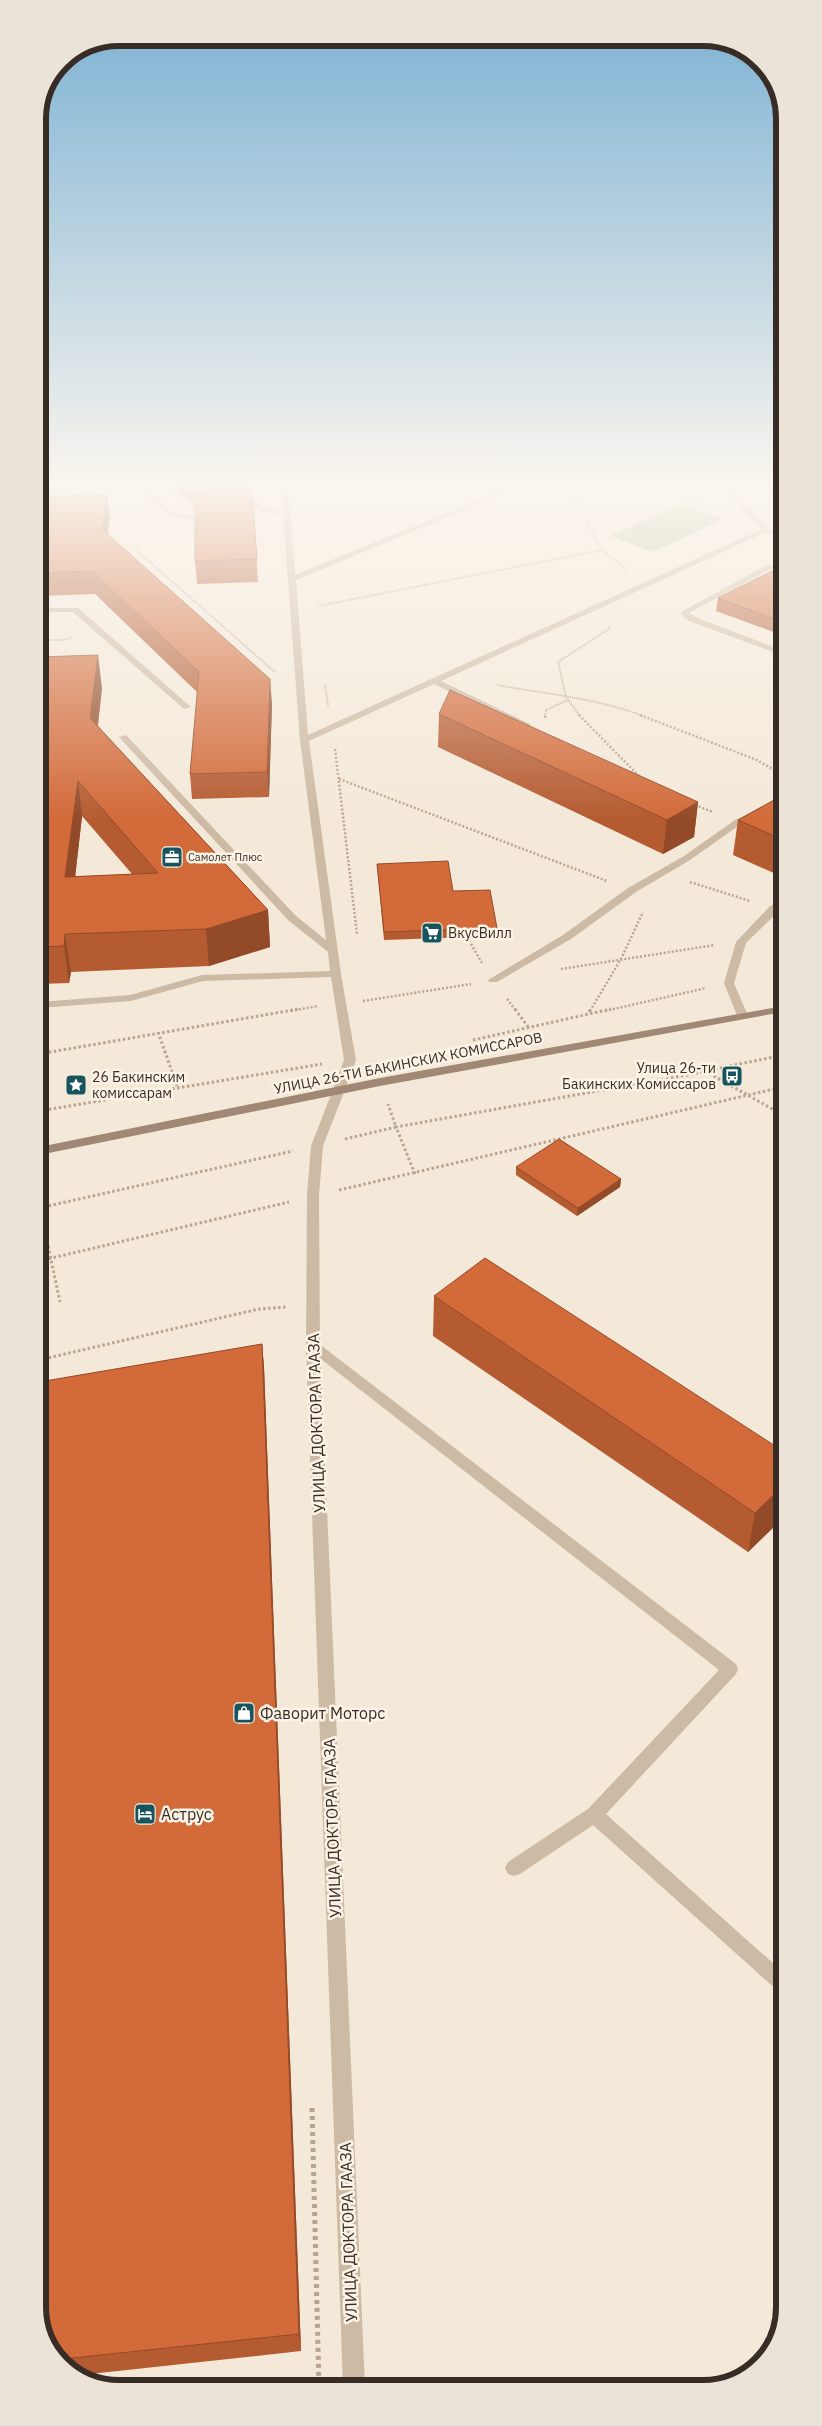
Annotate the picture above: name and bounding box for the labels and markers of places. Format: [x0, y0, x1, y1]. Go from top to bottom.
office icon: Самолет Плюс [160, 845, 184, 869]
place label: Самолет Плюс [188, 850, 263, 864]
supermarket icon: ВкусВилл [420, 921, 444, 945]
place label: ВкусВилл [448, 924, 512, 942]
place label: Улица 26-ти Бакинских Комиссаров [562, 1059, 716, 1093]
bus stop icon: Улица 26-ти Бакинских Комиссаров [720, 1064, 744, 1088]
place label: 26 Бакинским комиссарам [92, 1068, 185, 1102]
place icon: 26 Бакинским комиссарам [64, 1073, 88, 1097]
shop icon: Фаворит Моторс [232, 1701, 256, 1725]
place label: Фаворит Моторс [260, 1703, 385, 1723]
hotel icon: Аструс [133, 1802, 157, 1826]
place label: Аструс [161, 1804, 212, 1824]

